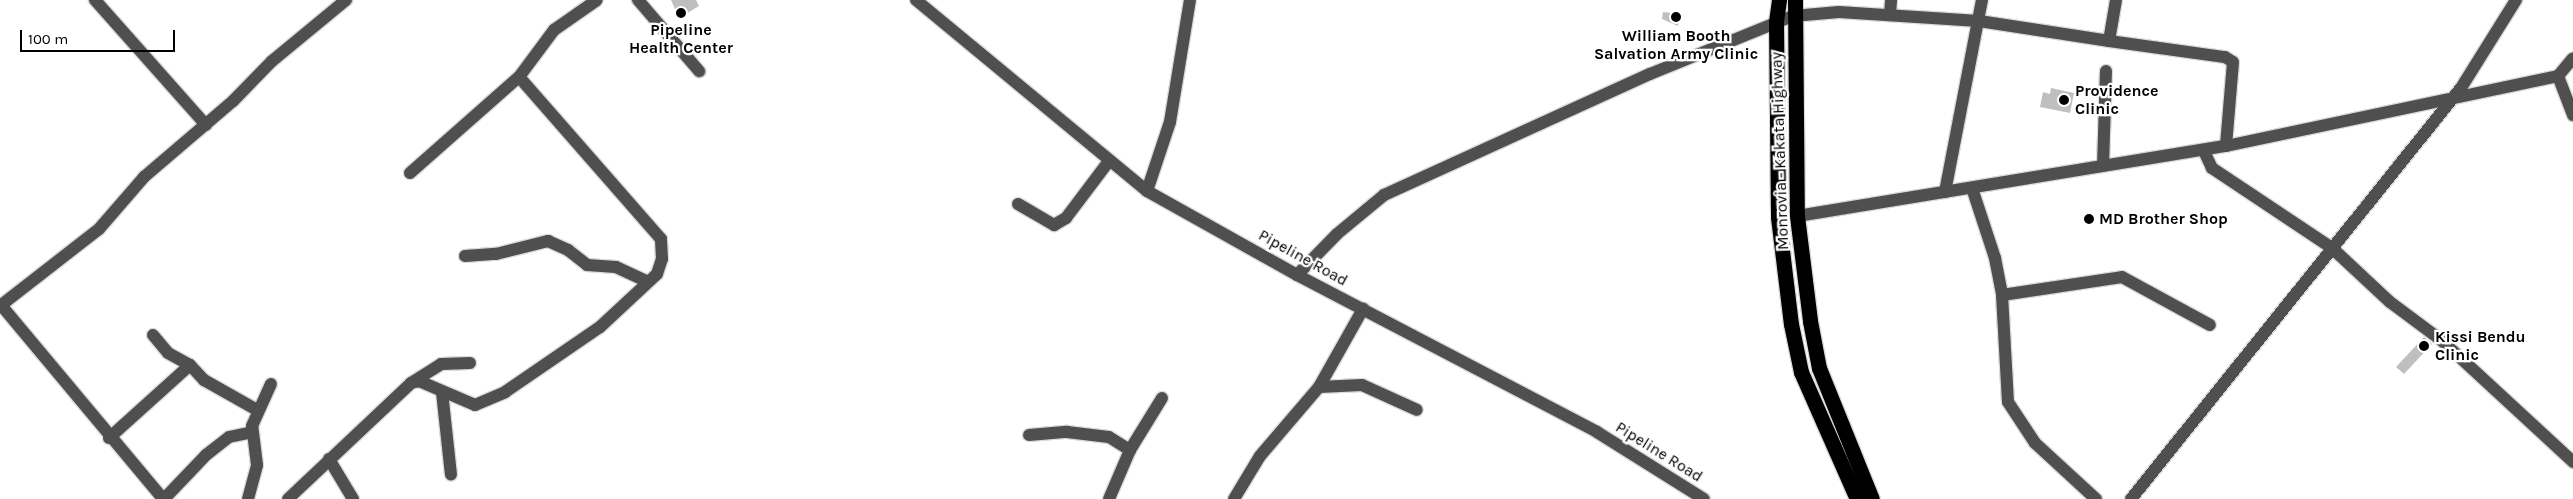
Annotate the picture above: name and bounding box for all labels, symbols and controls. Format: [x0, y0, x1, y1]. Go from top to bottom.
marker: Pipeline Health Center [675, 7, 687, 19]
marker: William Booth Salvation Army Clinic [1669, 10, 1683, 24]
scale bar [22, 20, 178, 52]
place label: Pipeline Health Center [629, 20, 733, 58]
place label: William Booth Salvation Army Clinic [1594, 26, 1758, 64]
text: 100 m [28, 30, 68, 48]
street label: Monrovia - Kakata Highway [1767, 52, 1793, 250]
place label: Providence Clinic [2075, 81, 2158, 119]
marker: Providence Clinic [2057, 93, 2071, 107]
place label: MD Brother Shop [2099, 209, 2228, 229]
marker: MD Brother Shop [2083, 213, 2095, 225]
street label: Pipeline Road [1255, 226, 1351, 290]
place label: Kissi Bendu Clinic [2435, 327, 2526, 365]
marker: Kissi Bendu Clinic [2417, 339, 2431, 353]
street label: Pipeline Road [1612, 418, 1706, 486]

